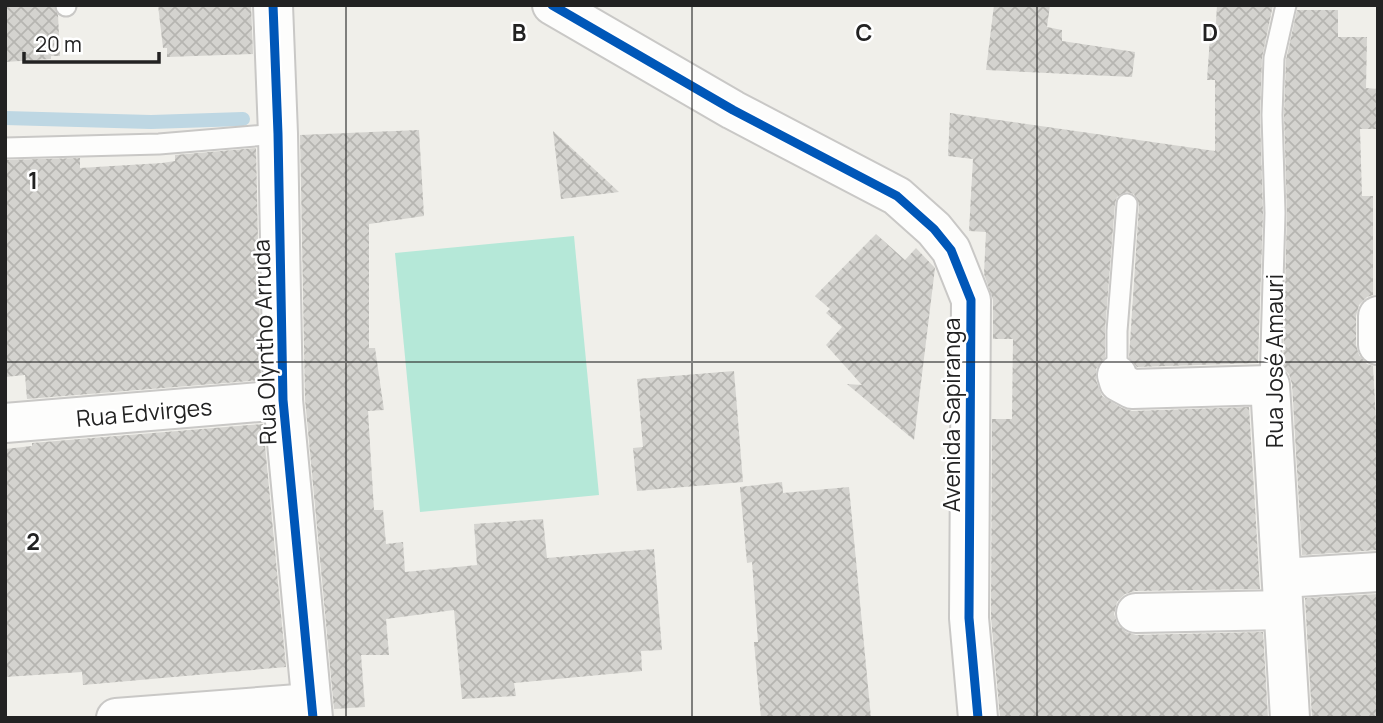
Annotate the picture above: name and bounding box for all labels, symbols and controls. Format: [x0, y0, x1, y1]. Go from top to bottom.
text: B [512, 16, 526, 48]
text: C [856, 16, 873, 48]
text: D [1202, 16, 1218, 48]
scale bar [24, 21, 159, 65]
text: 20 m [35, 30, 82, 58]
text: 1 [28, 164, 38, 196]
street label: Rua Olyntho Arruda [244, 239, 284, 445]
street label: Rua José Amauri [1258, 274, 1290, 448]
street label: Avenida Sapiranga [935, 318, 967, 512]
street label: Rua Edvirges [75, 390, 213, 434]
text: 2 [26, 525, 40, 557]

